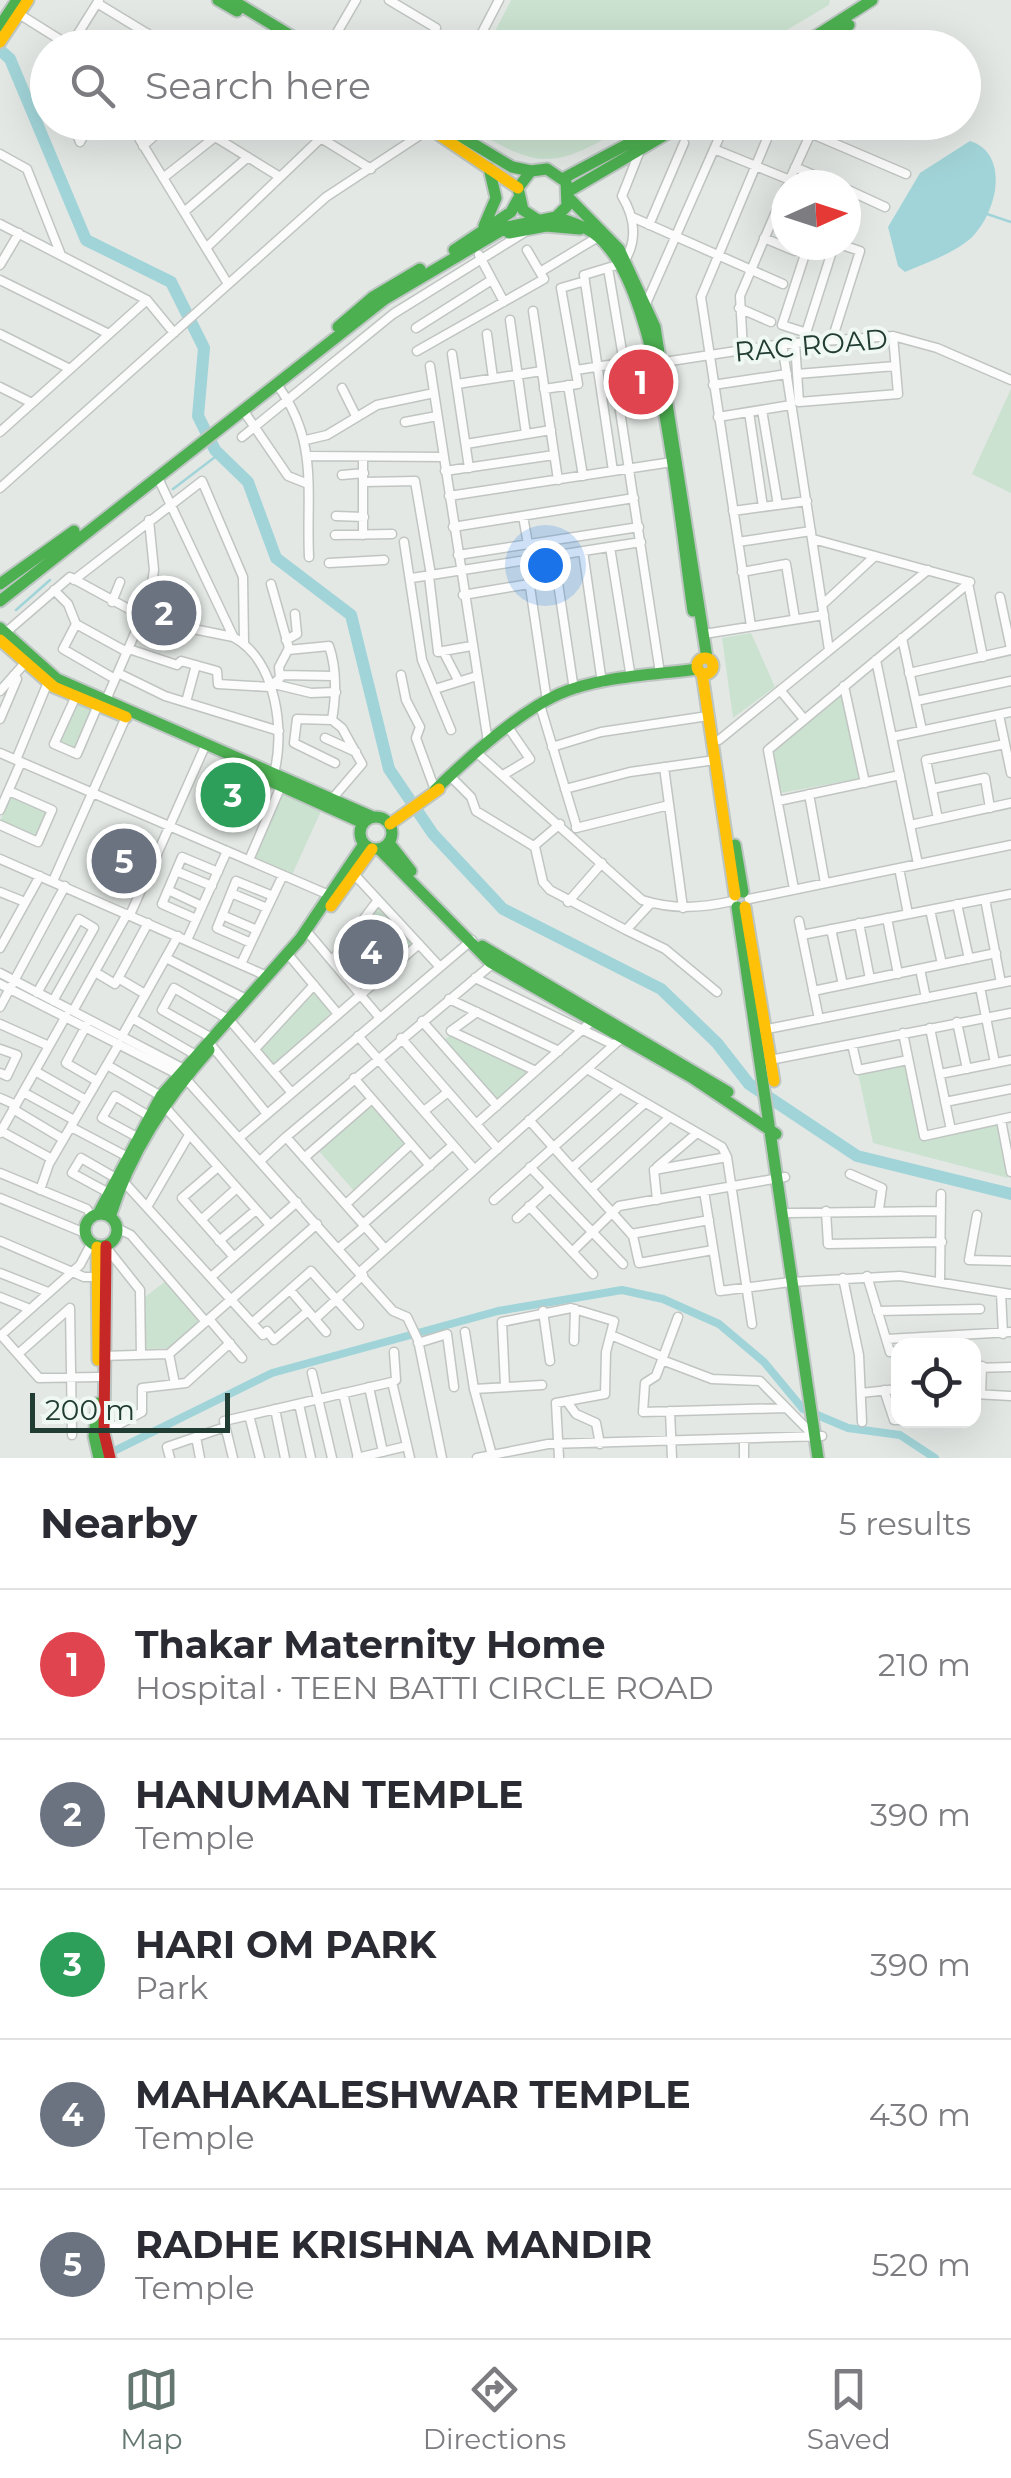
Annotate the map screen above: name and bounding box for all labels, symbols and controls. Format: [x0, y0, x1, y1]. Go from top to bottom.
search box [30, 30, 981, 140]
icon: search [65, 58, 120, 113]
text: Search here [145, 62, 371, 109]
north arrow [771, 170, 861, 260]
street label: RAC ROAD [733, 321, 889, 369]
pin: 1 [608, 344, 674, 420]
your location [520, 540, 571, 591]
pin: 2 [132, 576, 196, 650]
pin: 3 [200, 758, 266, 832]
pin: 5 [92, 824, 156, 898]
pin: 4 [338, 914, 404, 990]
map controls [891, 1338, 981, 1428]
button: locate [891, 1338, 981, 1428]
scale bar [30, 1388, 230, 1432]
text: 200 m [45, 1393, 135, 1427]
text: Nearby [40, 1497, 197, 1549]
text: 5 results [839, 1504, 971, 1543]
text: Thakar Maternity Home [135, 1621, 606, 1668]
text: 1 [66, 1645, 79, 1684]
text: 210 m [878, 1645, 971, 1684]
text: Hospital · TEEN BATTI CIRCLE ROAD [135, 1668, 714, 1707]
text: HANUMAN TEMPLE [135, 1771, 523, 1818]
text: 2 [63, 1795, 82, 1834]
text: 390 m [870, 1795, 971, 1834]
text: Temple [135, 1818, 255, 1857]
text: HARI OM PARK [135, 1921, 436, 1968]
text: 3 [63, 1945, 82, 1984]
text: 390 m [870, 1945, 971, 1984]
text: Park [135, 1968, 208, 2007]
text: MAHAKALESHWAR TEMPLE [135, 2071, 691, 2118]
text: 4 [61, 2095, 84, 2134]
text: 430 m [869, 2095, 971, 2134]
text: Temple [135, 2118, 255, 2157]
text: RADHE KRISHNA MANDIR [135, 2221, 652, 2268]
text: 5 [63, 2245, 82, 2284]
text: 520 m [871, 2245, 971, 2284]
text: Temple [135, 2268, 255, 2307]
tab: Map [120, 2362, 182, 2456]
tab: Directions [423, 2362, 566, 2456]
tab: Saved [807, 2362, 891, 2456]

